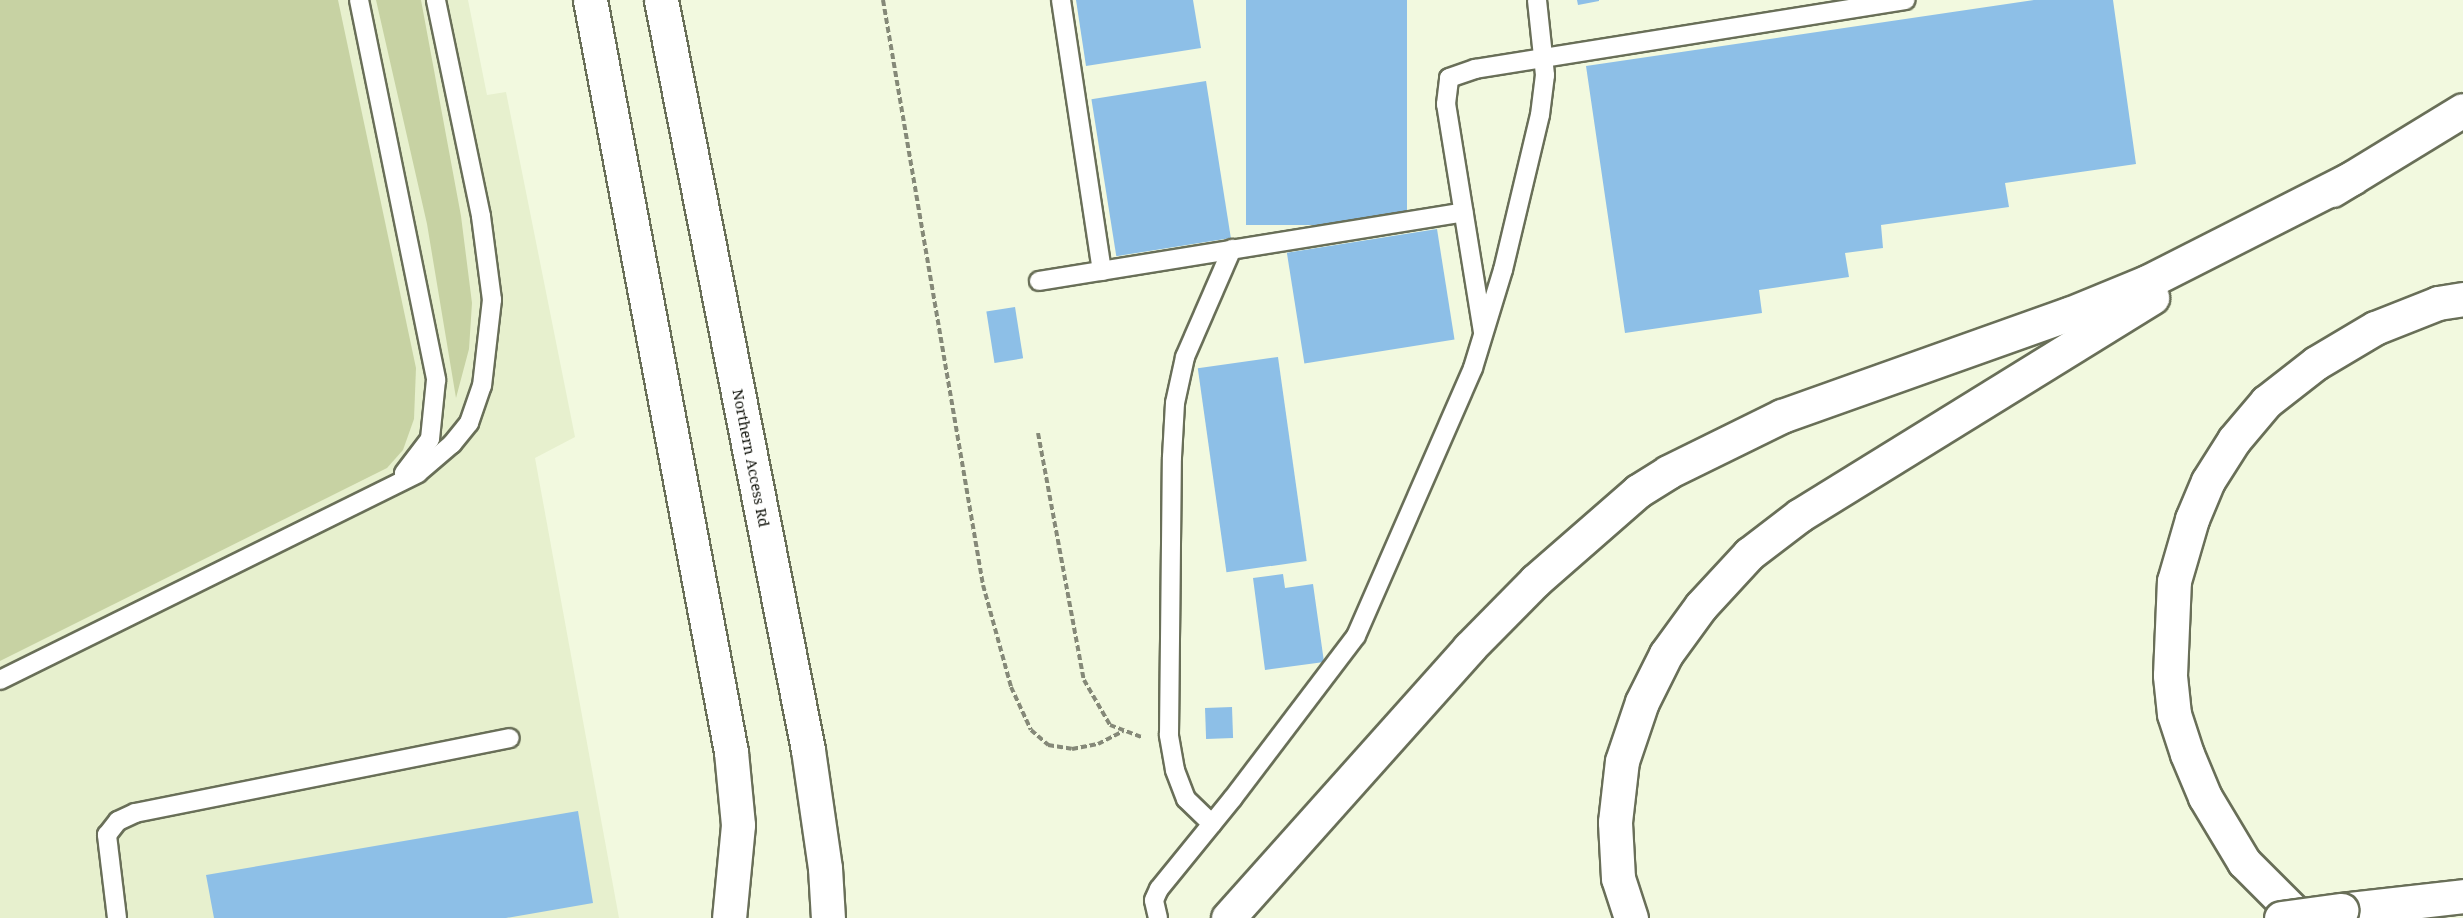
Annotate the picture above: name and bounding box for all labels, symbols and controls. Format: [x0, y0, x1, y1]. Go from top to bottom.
street label: Northern Access Rd [729, 387, 773, 529]

